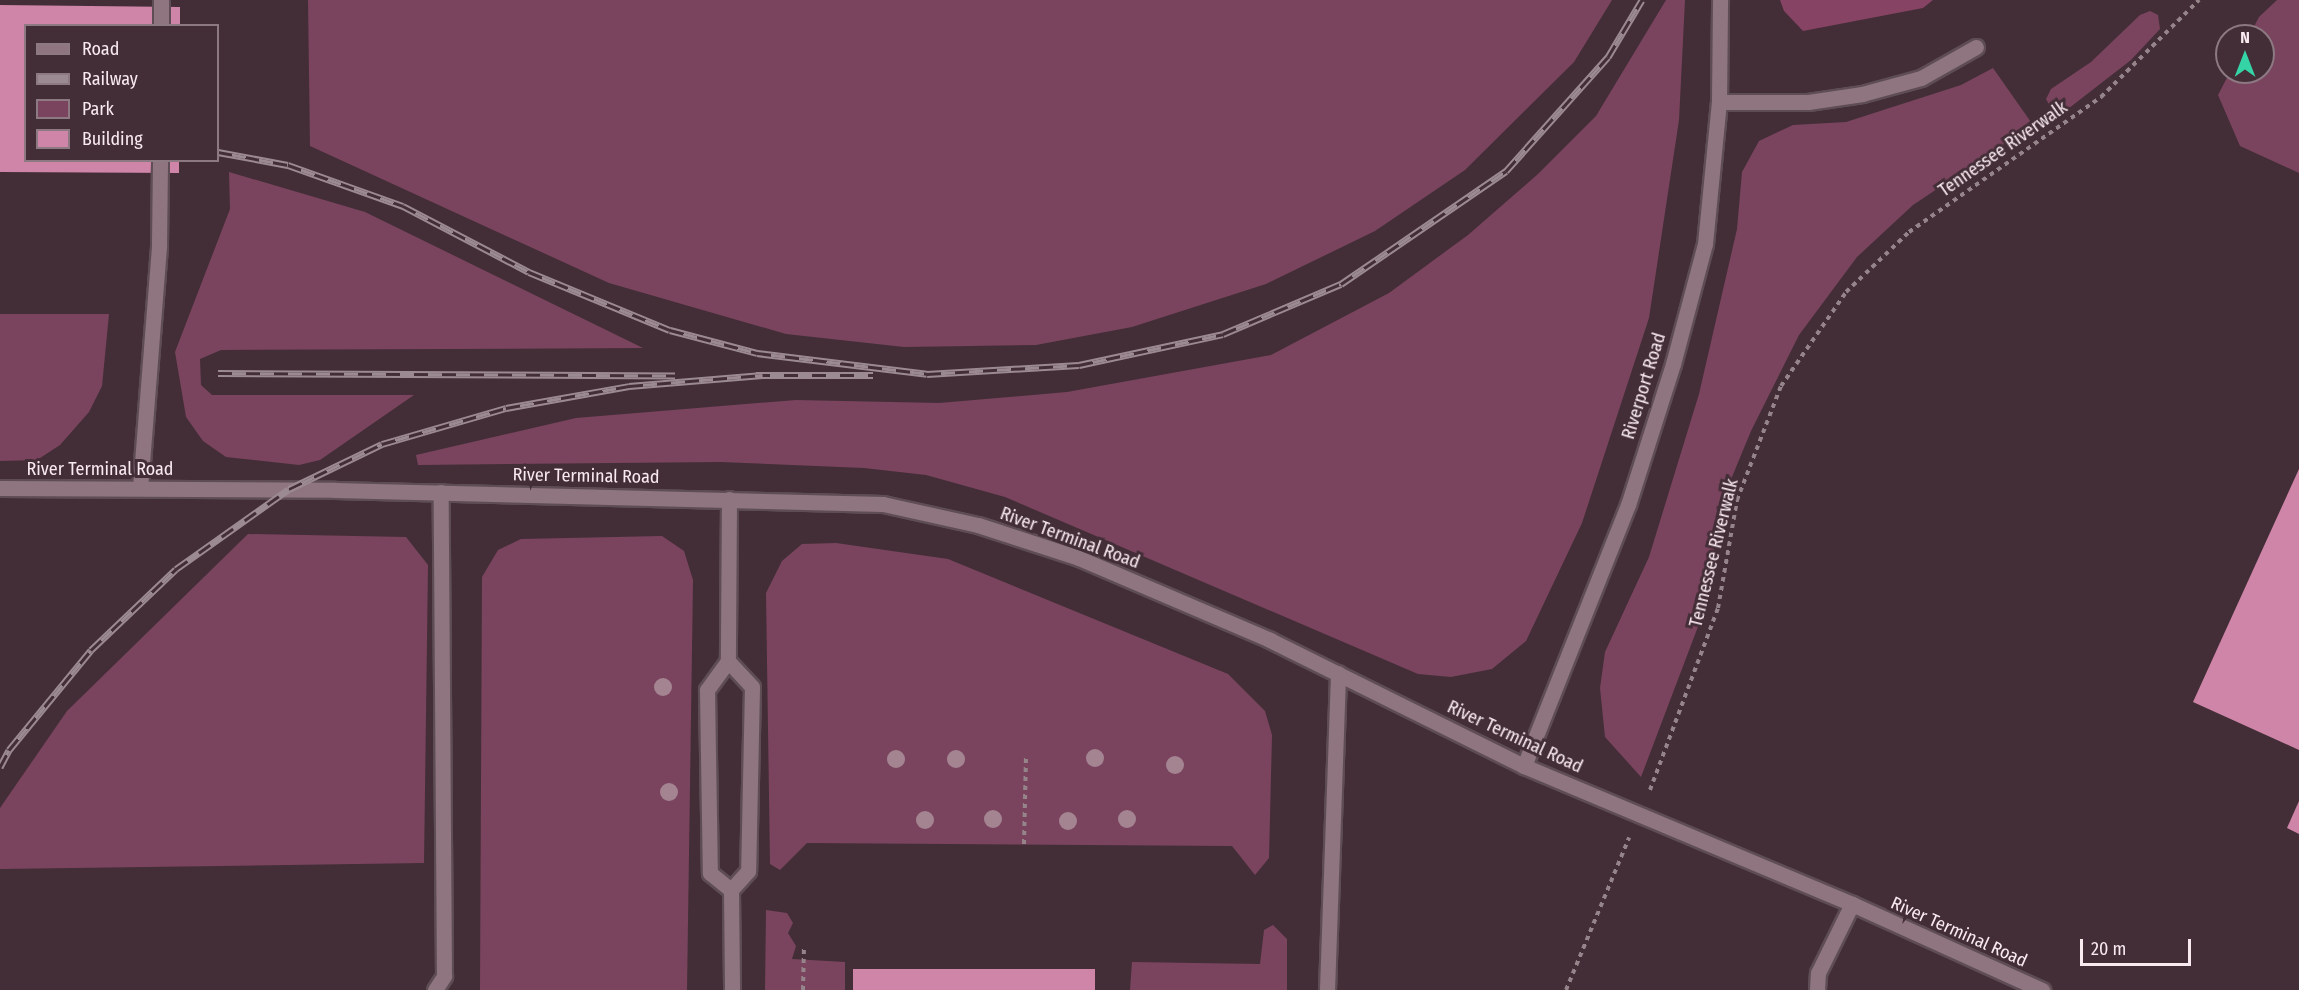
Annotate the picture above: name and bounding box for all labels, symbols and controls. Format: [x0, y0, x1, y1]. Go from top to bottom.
legend [24, 24, 219, 162]
north arrow [2215, 24, 2275, 84]
text: N [2240, 28, 2250, 47]
text: Road [82, 38, 119, 60]
text: Railway [82, 68, 138, 90]
street label: Tennessee Riverwalk [1935, 97, 2071, 201]
text: Park [82, 98, 114, 120]
text: Building [82, 128, 143, 150]
street label: Riverport Road [1618, 330, 1670, 442]
street label: River Terminal Road [26, 458, 174, 480]
street label: River Terminal Road [512, 464, 660, 488]
street label: Tennessee Riverwalk [1685, 477, 1743, 629]
street label: River Terminal Road [997, 503, 1143, 573]
street label: River Terminal Road [1444, 696, 1586, 778]
street label: River Terminal Road [1887, 892, 2031, 972]
scale bar [2083, 927, 2194, 965]
text: 20 m [2091, 938, 2126, 960]

